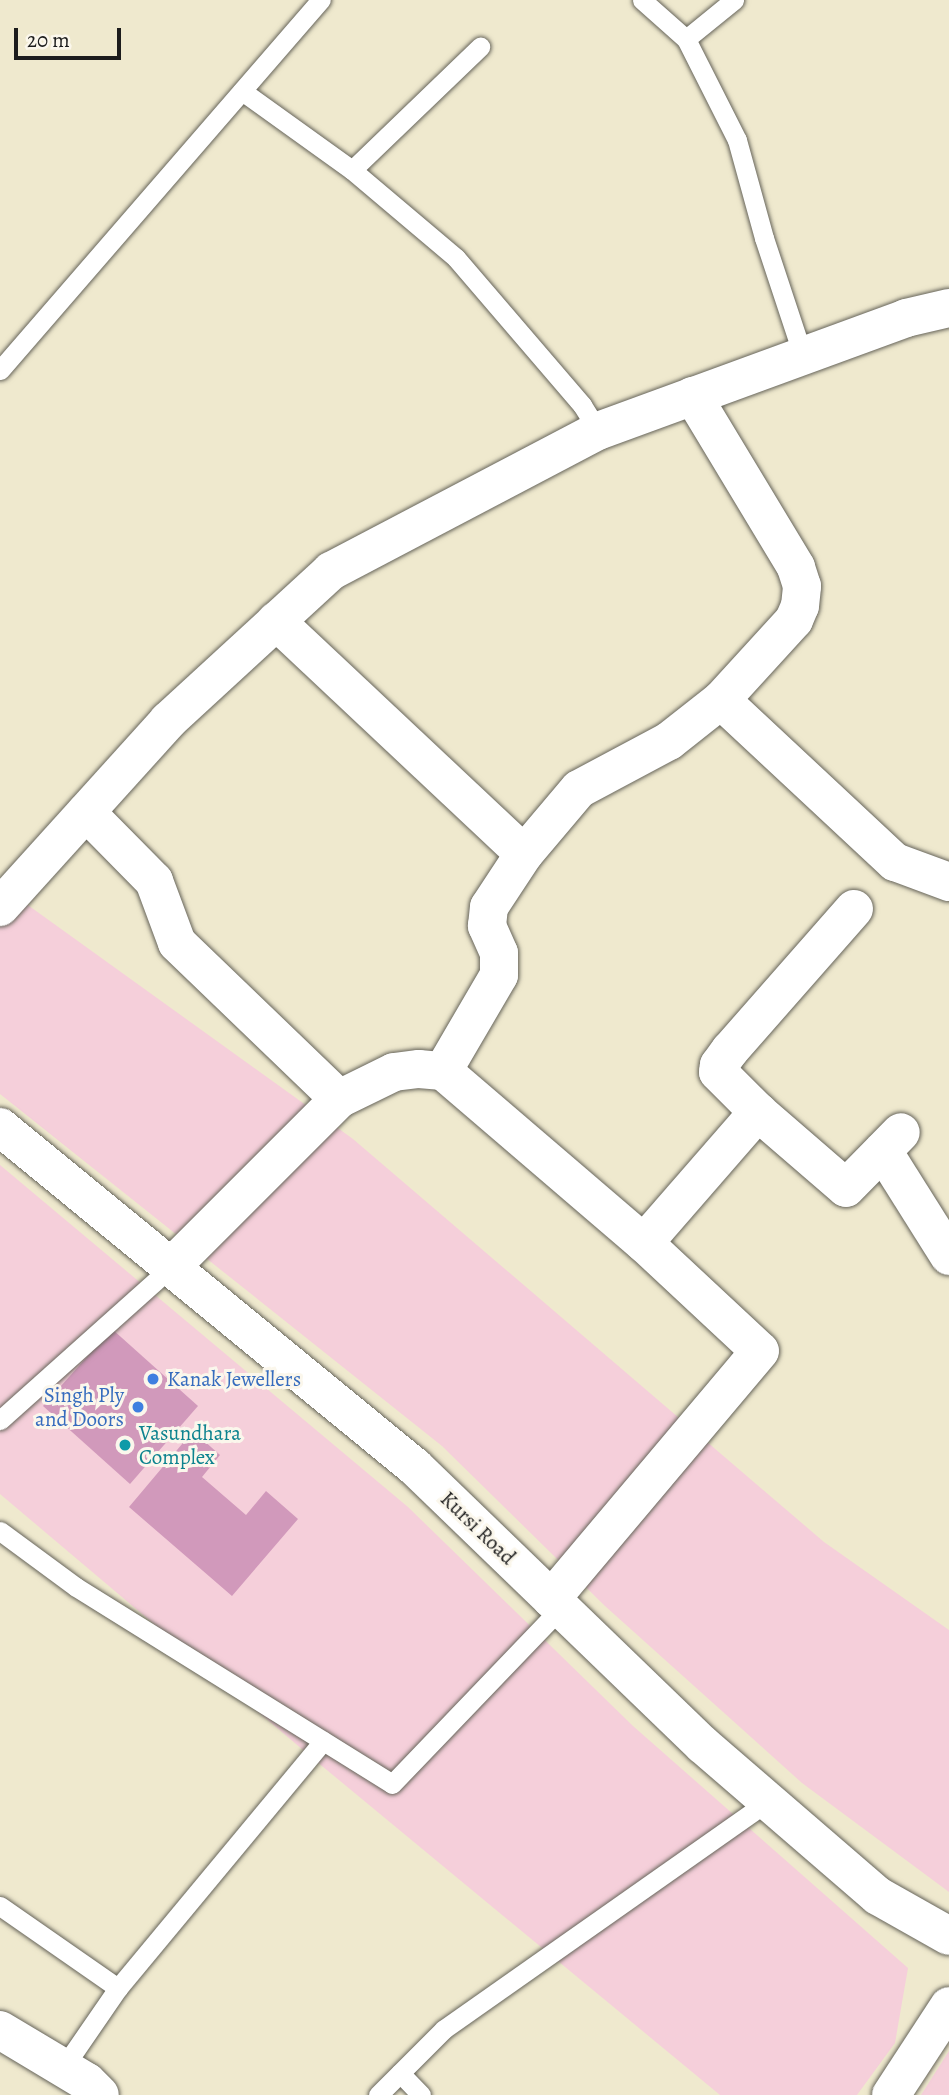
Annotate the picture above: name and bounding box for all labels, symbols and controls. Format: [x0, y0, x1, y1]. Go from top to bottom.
scale bar [18, 14, 124, 58]
text: 20 m [27, 26, 70, 54]
place label: Kanak Jewellers [167, 1366, 301, 1392]
marker: Kanak Jewellers [145, 1371, 161, 1387]
place label: Singh Ply and Doors [35, 1382, 124, 1432]
marker: Singh Ply and Doors [130, 1399, 146, 1415]
place label: Vasundhara Complex [139, 1420, 241, 1470]
marker: Vasundhara Complex [117, 1437, 133, 1453]
street label: Kursi Road [435, 1486, 521, 1570]

